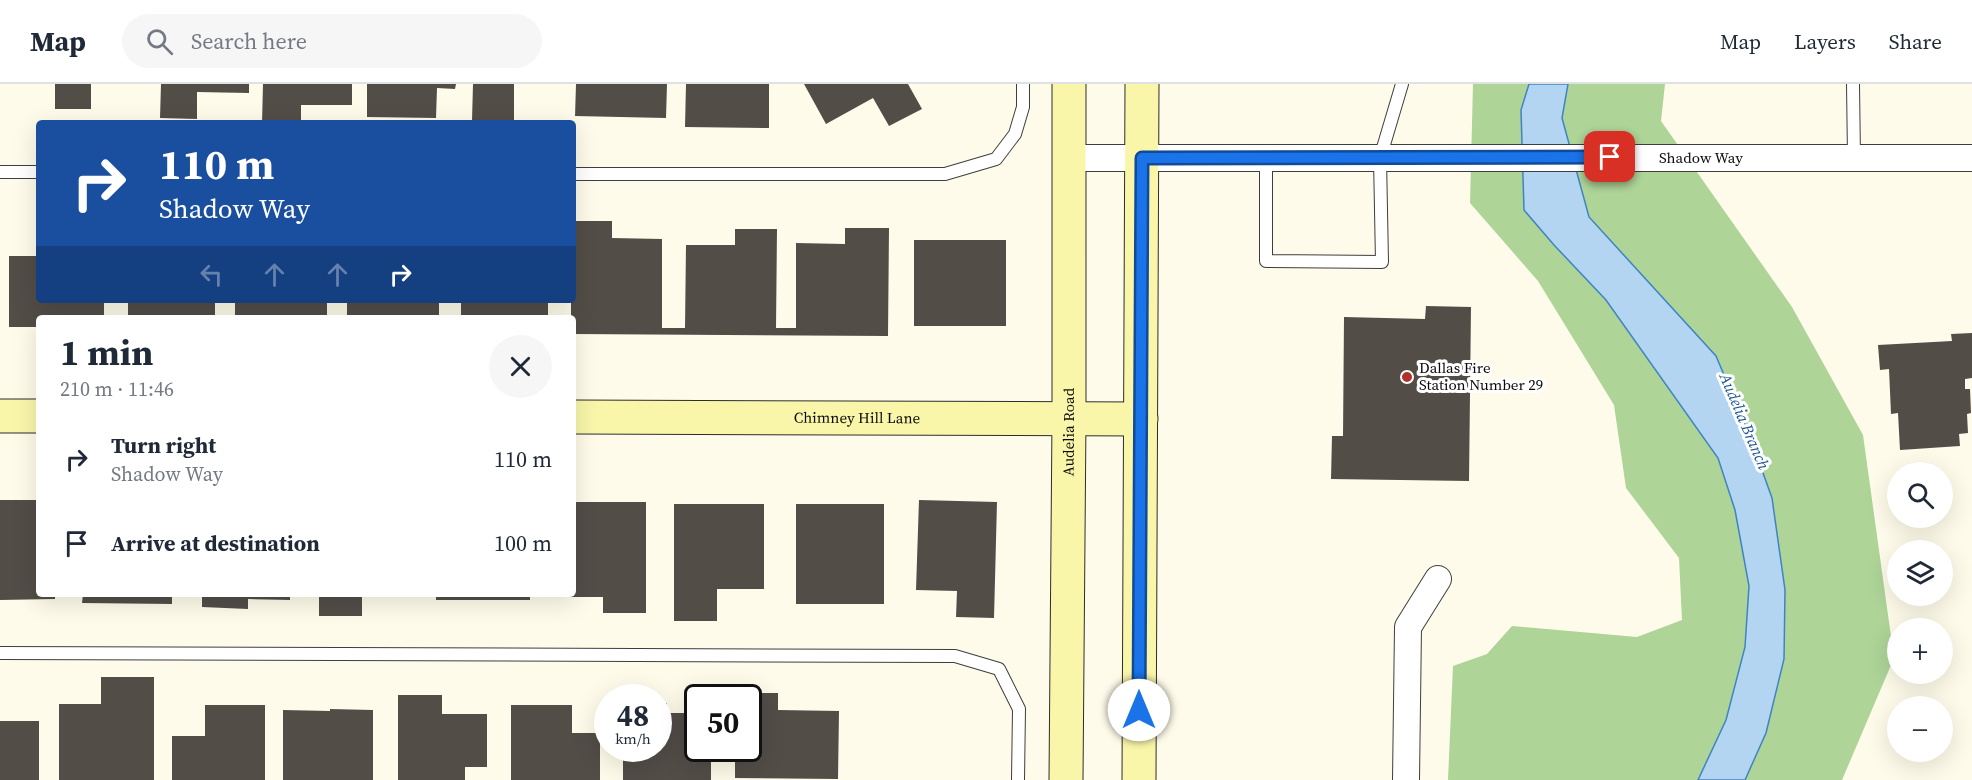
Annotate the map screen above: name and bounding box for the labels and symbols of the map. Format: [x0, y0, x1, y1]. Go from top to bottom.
pin [1584, 131, 1635, 182]
street label: Shadow Way [1659, 147, 1743, 168]
place label: Dallas Fire Station Number 29 [1419, 357, 1543, 395]
water label: Audelia Branch [1714, 368, 1775, 473]
marker: Dallas Fire Station Number 29 [1400, 370, 1414, 384]
street label: Audelia Road [1058, 387, 1079, 476]
street label: Chimney Hill Lane [794, 407, 921, 428]
position arrow [1107, 678, 1171, 742]
speed limit sign: 50 [684, 684, 762, 762]

